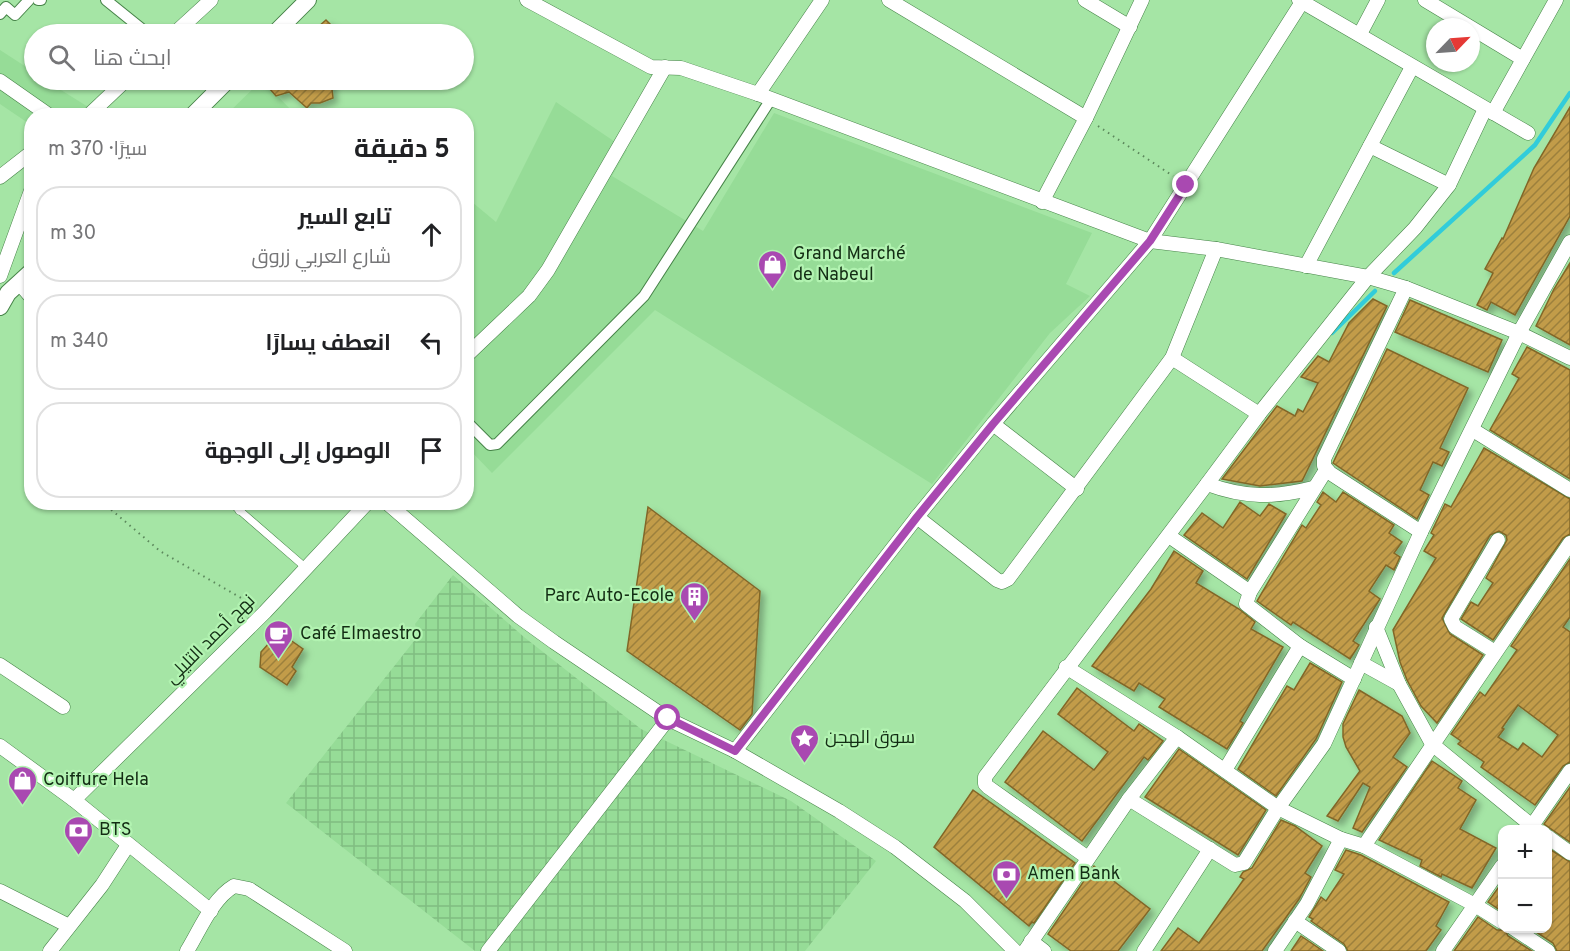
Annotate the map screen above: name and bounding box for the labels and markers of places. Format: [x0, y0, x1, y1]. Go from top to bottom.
place label: Grand Marché de Nabeul [793, 243, 906, 287]
shop icon: Grand Marché de Nabeul [756, 248, 788, 290]
building icon: Parc Auto-Ecole [679, 580, 711, 622]
place label: Parc Auto-Ecole [544, 585, 674, 608]
cafe icon: Café Elmaestro [263, 618, 295, 660]
place label: Café Elmaestro [300, 623, 422, 646]
place icon: سوق الهجن [788, 722, 820, 764]
place label: سوق الهجن [825, 727, 915, 750]
shop icon: Coiffure Hela [6, 764, 38, 806]
place label: Coiffure Hela [43, 769, 149, 792]
bank icon: BTS [62, 814, 94, 856]
place label: BTS [99, 819, 132, 842]
bank icon: Amen Bank [990, 858, 1022, 900]
place label: Amen Bank [1027, 863, 1120, 886]

